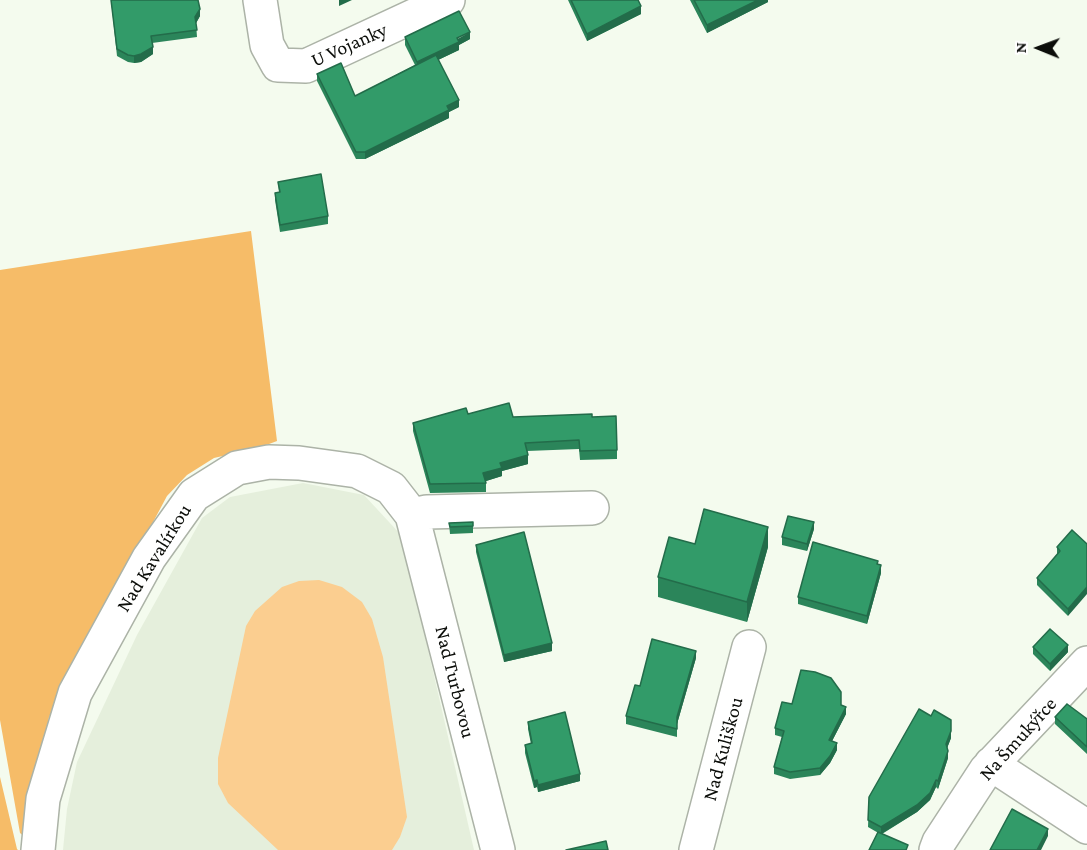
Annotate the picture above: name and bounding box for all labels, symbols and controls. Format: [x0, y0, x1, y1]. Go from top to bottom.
street label: U Vojanky [307, 18, 391, 72]
north arrow [1009, 18, 1069, 78]
text: N [1012, 42, 1029, 53]
street label: Nad Kavalírkou [111, 500, 197, 616]
street label: Nad Turbovou [429, 623, 481, 741]
street label: Na Šmukýřce [974, 692, 1062, 786]
street label: Nad Kuliškou [698, 694, 748, 804]

